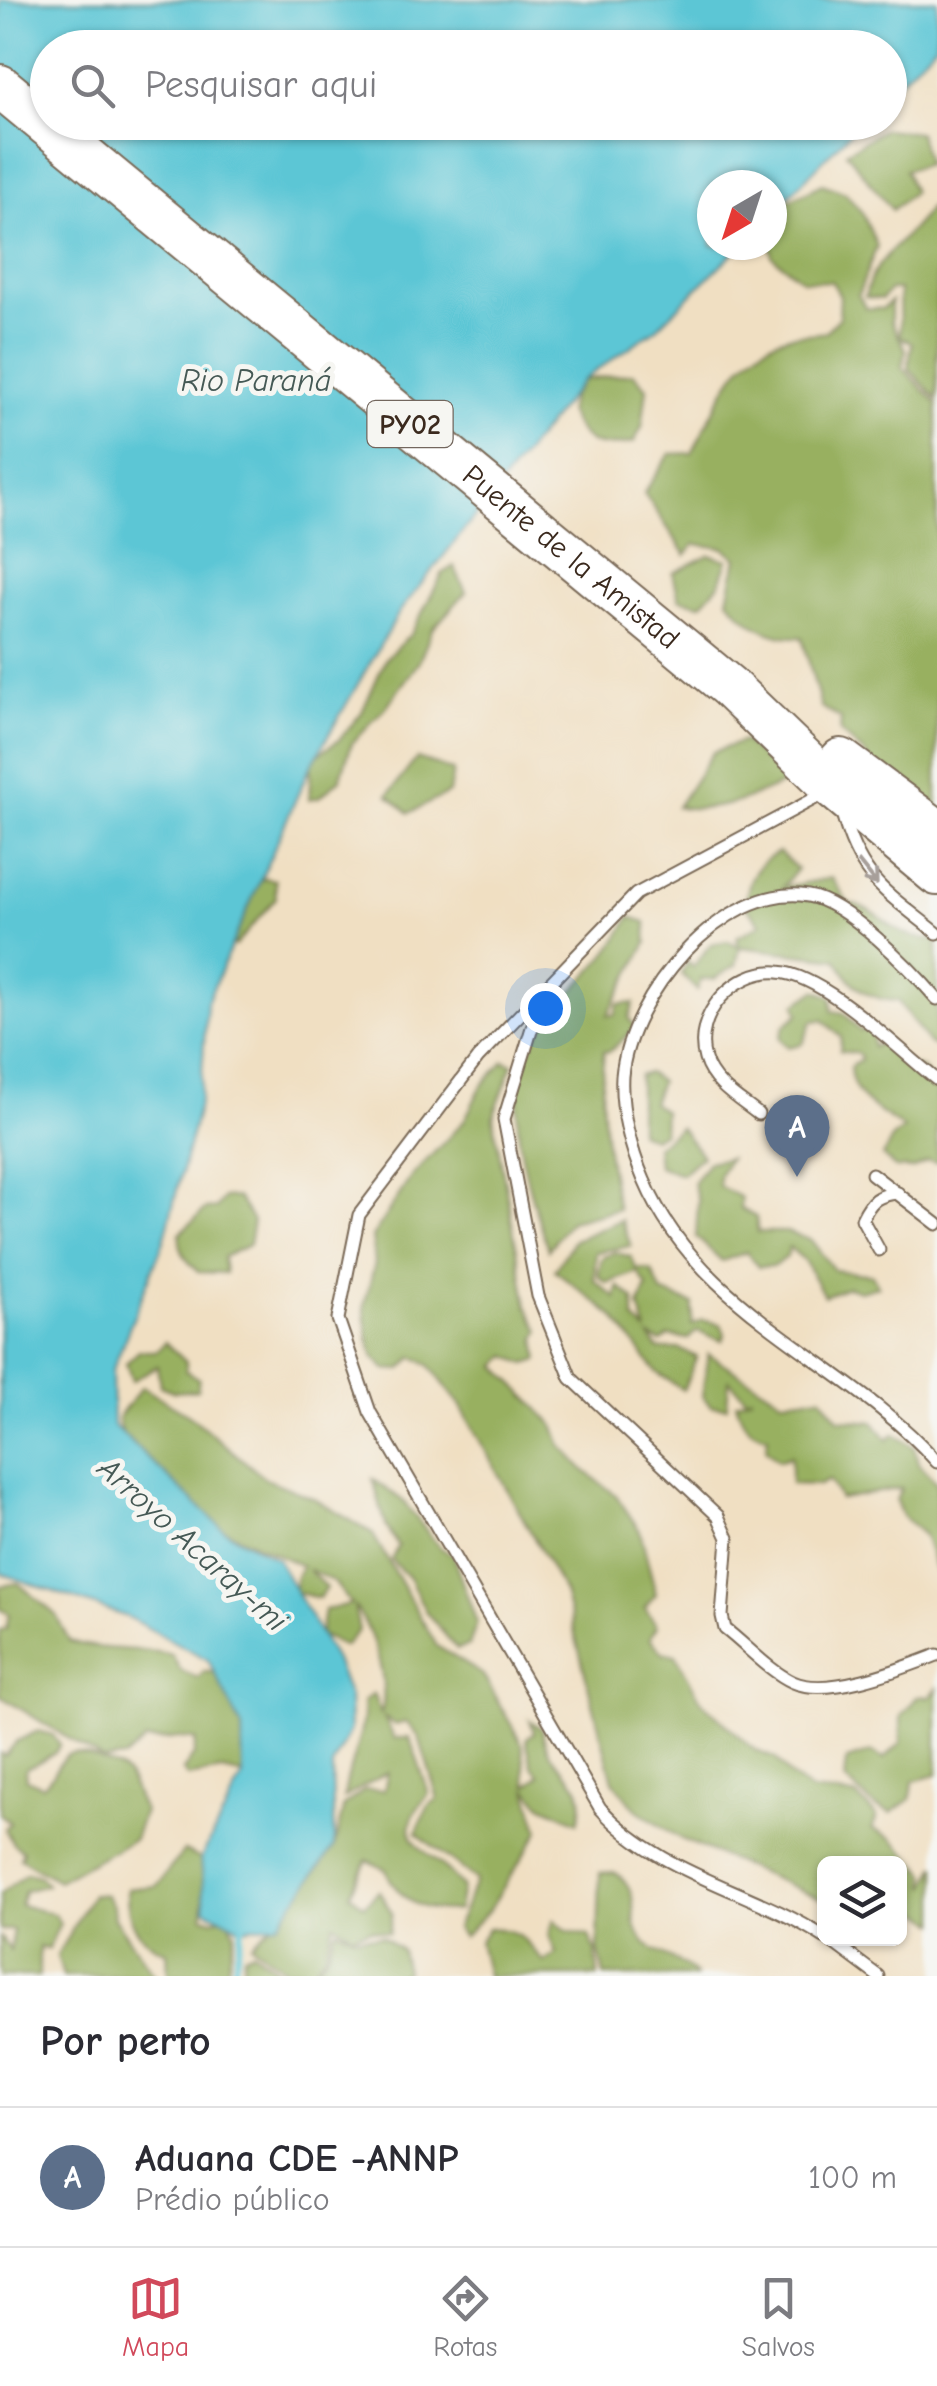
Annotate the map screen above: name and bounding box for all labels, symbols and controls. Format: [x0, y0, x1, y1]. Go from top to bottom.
search box [30, 30, 907, 140]
icon: search [65, 58, 120, 113]
text: Pesquisar aqui [145, 63, 377, 107]
north arrow [697, 170, 787, 260]
water label: Rio Paraná [181, 362, 331, 399]
road number: PY02 [368, 401, 452, 447]
street label: Puente de la Amistad [455, 458, 686, 656]
one-way arrow [857, 859, 879, 885]
your location [520, 983, 571, 1034]
pin: A [764, 1094, 830, 1177]
water label: Arroyo Acaray-mi [90, 1449, 295, 1640]
map controls [817, 1856, 907, 1946]
button: layers [817, 1856, 907, 1946]
text: Por perto [40, 2017, 211, 2066]
text: Aduana CDE -ANNP [135, 2137, 458, 2181]
text: A [64, 2159, 81, 2196]
text: 100 m [808, 2159, 897, 2196]
text: Prédio público [135, 2181, 330, 2218]
tab: Mapa [122, 2271, 189, 2363]
tab: Rotas [433, 2271, 498, 2363]
tab: Salvos [742, 2271, 815, 2363]

